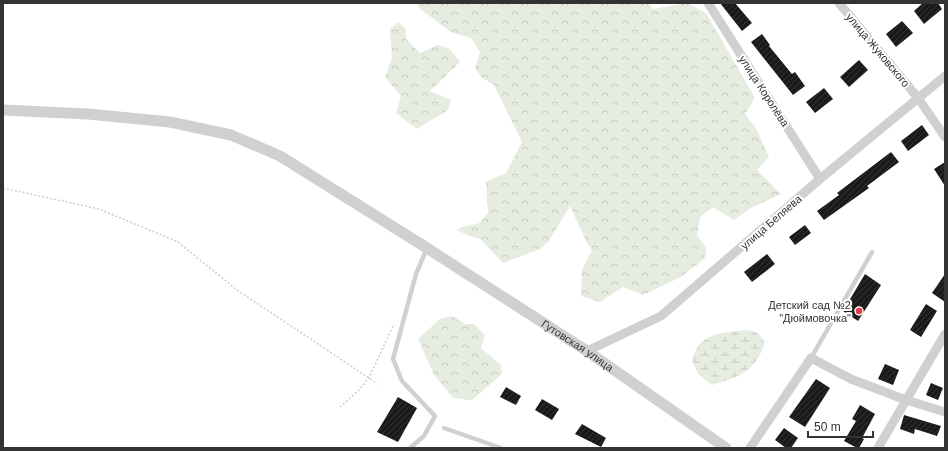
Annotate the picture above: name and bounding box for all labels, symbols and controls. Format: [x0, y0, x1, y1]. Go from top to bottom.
street label: улица Жуковского [844, 11, 912, 89]
street label: улица Королёва [737, 53, 792, 129]
street label: улица Беляева [738, 192, 805, 252]
place label: Детский сад №2 "Дюймовочка" [768, 299, 851, 324]
marker: Детский сад №2 "Дюймовочка" [854, 306, 864, 316]
street label: Гутовская улица [540, 317, 616, 374]
scale bar [808, 413, 873, 439]
text: 50 m [814, 420, 841, 434]

